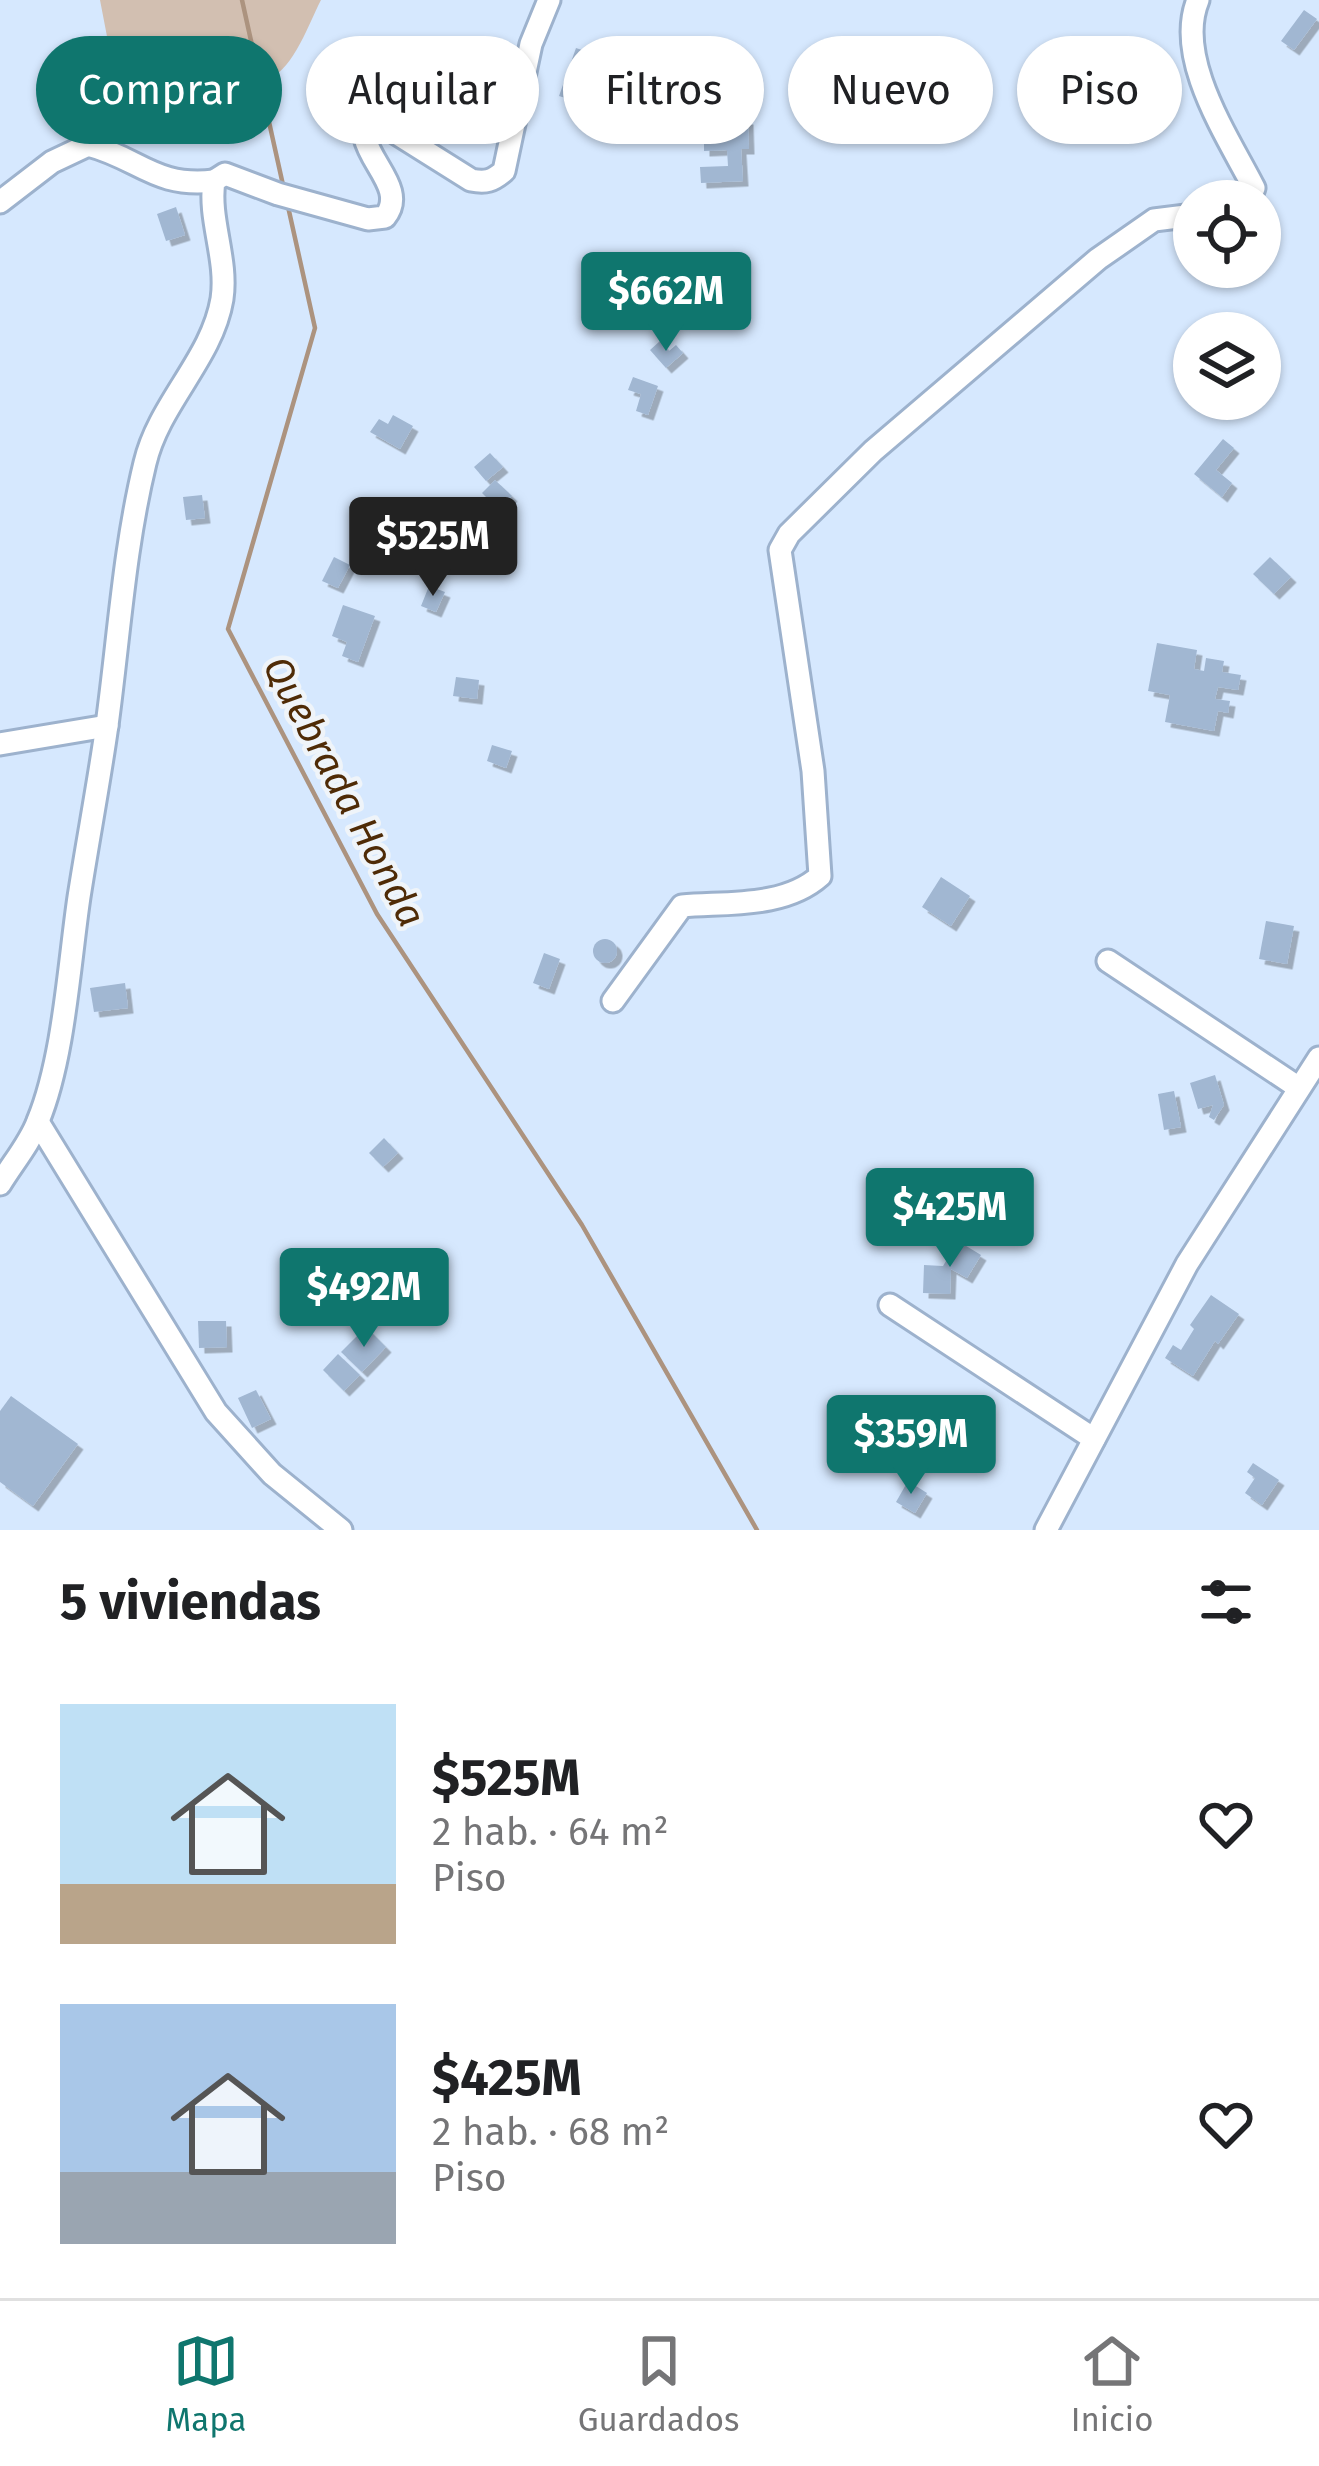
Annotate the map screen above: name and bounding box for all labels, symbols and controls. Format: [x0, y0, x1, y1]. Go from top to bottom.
chip: Comprar [36, 36, 282, 144]
chip: Alquilar [306, 36, 539, 144]
chip: Filtros [563, 36, 764, 144]
chip: Nuevo [788, 36, 993, 144]
chip: Piso [1017, 36, 1182, 144]
map controls [1173, 180, 1281, 420]
button: locate [1173, 180, 1281, 288]
pin: $662M [582, 252, 750, 354]
text: $662M [608, 268, 724, 314]
button: layers [1173, 312, 1281, 420]
pin: $525M [349, 497, 517, 599]
text: $525M [376, 513, 490, 559]
water label: Quebrada Honda [254, 648, 435, 934]
pin: $425M [866, 1168, 1034, 1270]
text: $425M [893, 1184, 1007, 1230]
pin: $492M [280, 1248, 448, 1350]
text: $492M [307, 1264, 421, 1310]
pin: $359M [827, 1395, 995, 1497]
text: $359M [854, 1411, 968, 1457]
icon: filters [1193, 1569, 1259, 1635]
text: 5 viviendas [60, 1571, 321, 1633]
text: $525M [432, 1747, 580, 1809]
icon: home [156, 1752, 300, 1896]
icon: heart [1193, 1791, 1259, 1857]
text: 2 hab. · 64 m² [432, 1809, 669, 1855]
text: Piso [432, 1855, 507, 1901]
text: $425M [432, 2047, 582, 2109]
icon: home [156, 2052, 300, 2196]
icon: heart [1193, 2091, 1259, 2157]
text: 2 hab. · 68 m² [432, 2109, 669, 2155]
text: Piso [432, 2155, 507, 2201]
tab: Mapa [166, 2328, 246, 2440]
tab: Guardados [578, 2328, 739, 2440]
tab: Inicio [1071, 2328, 1153, 2440]

